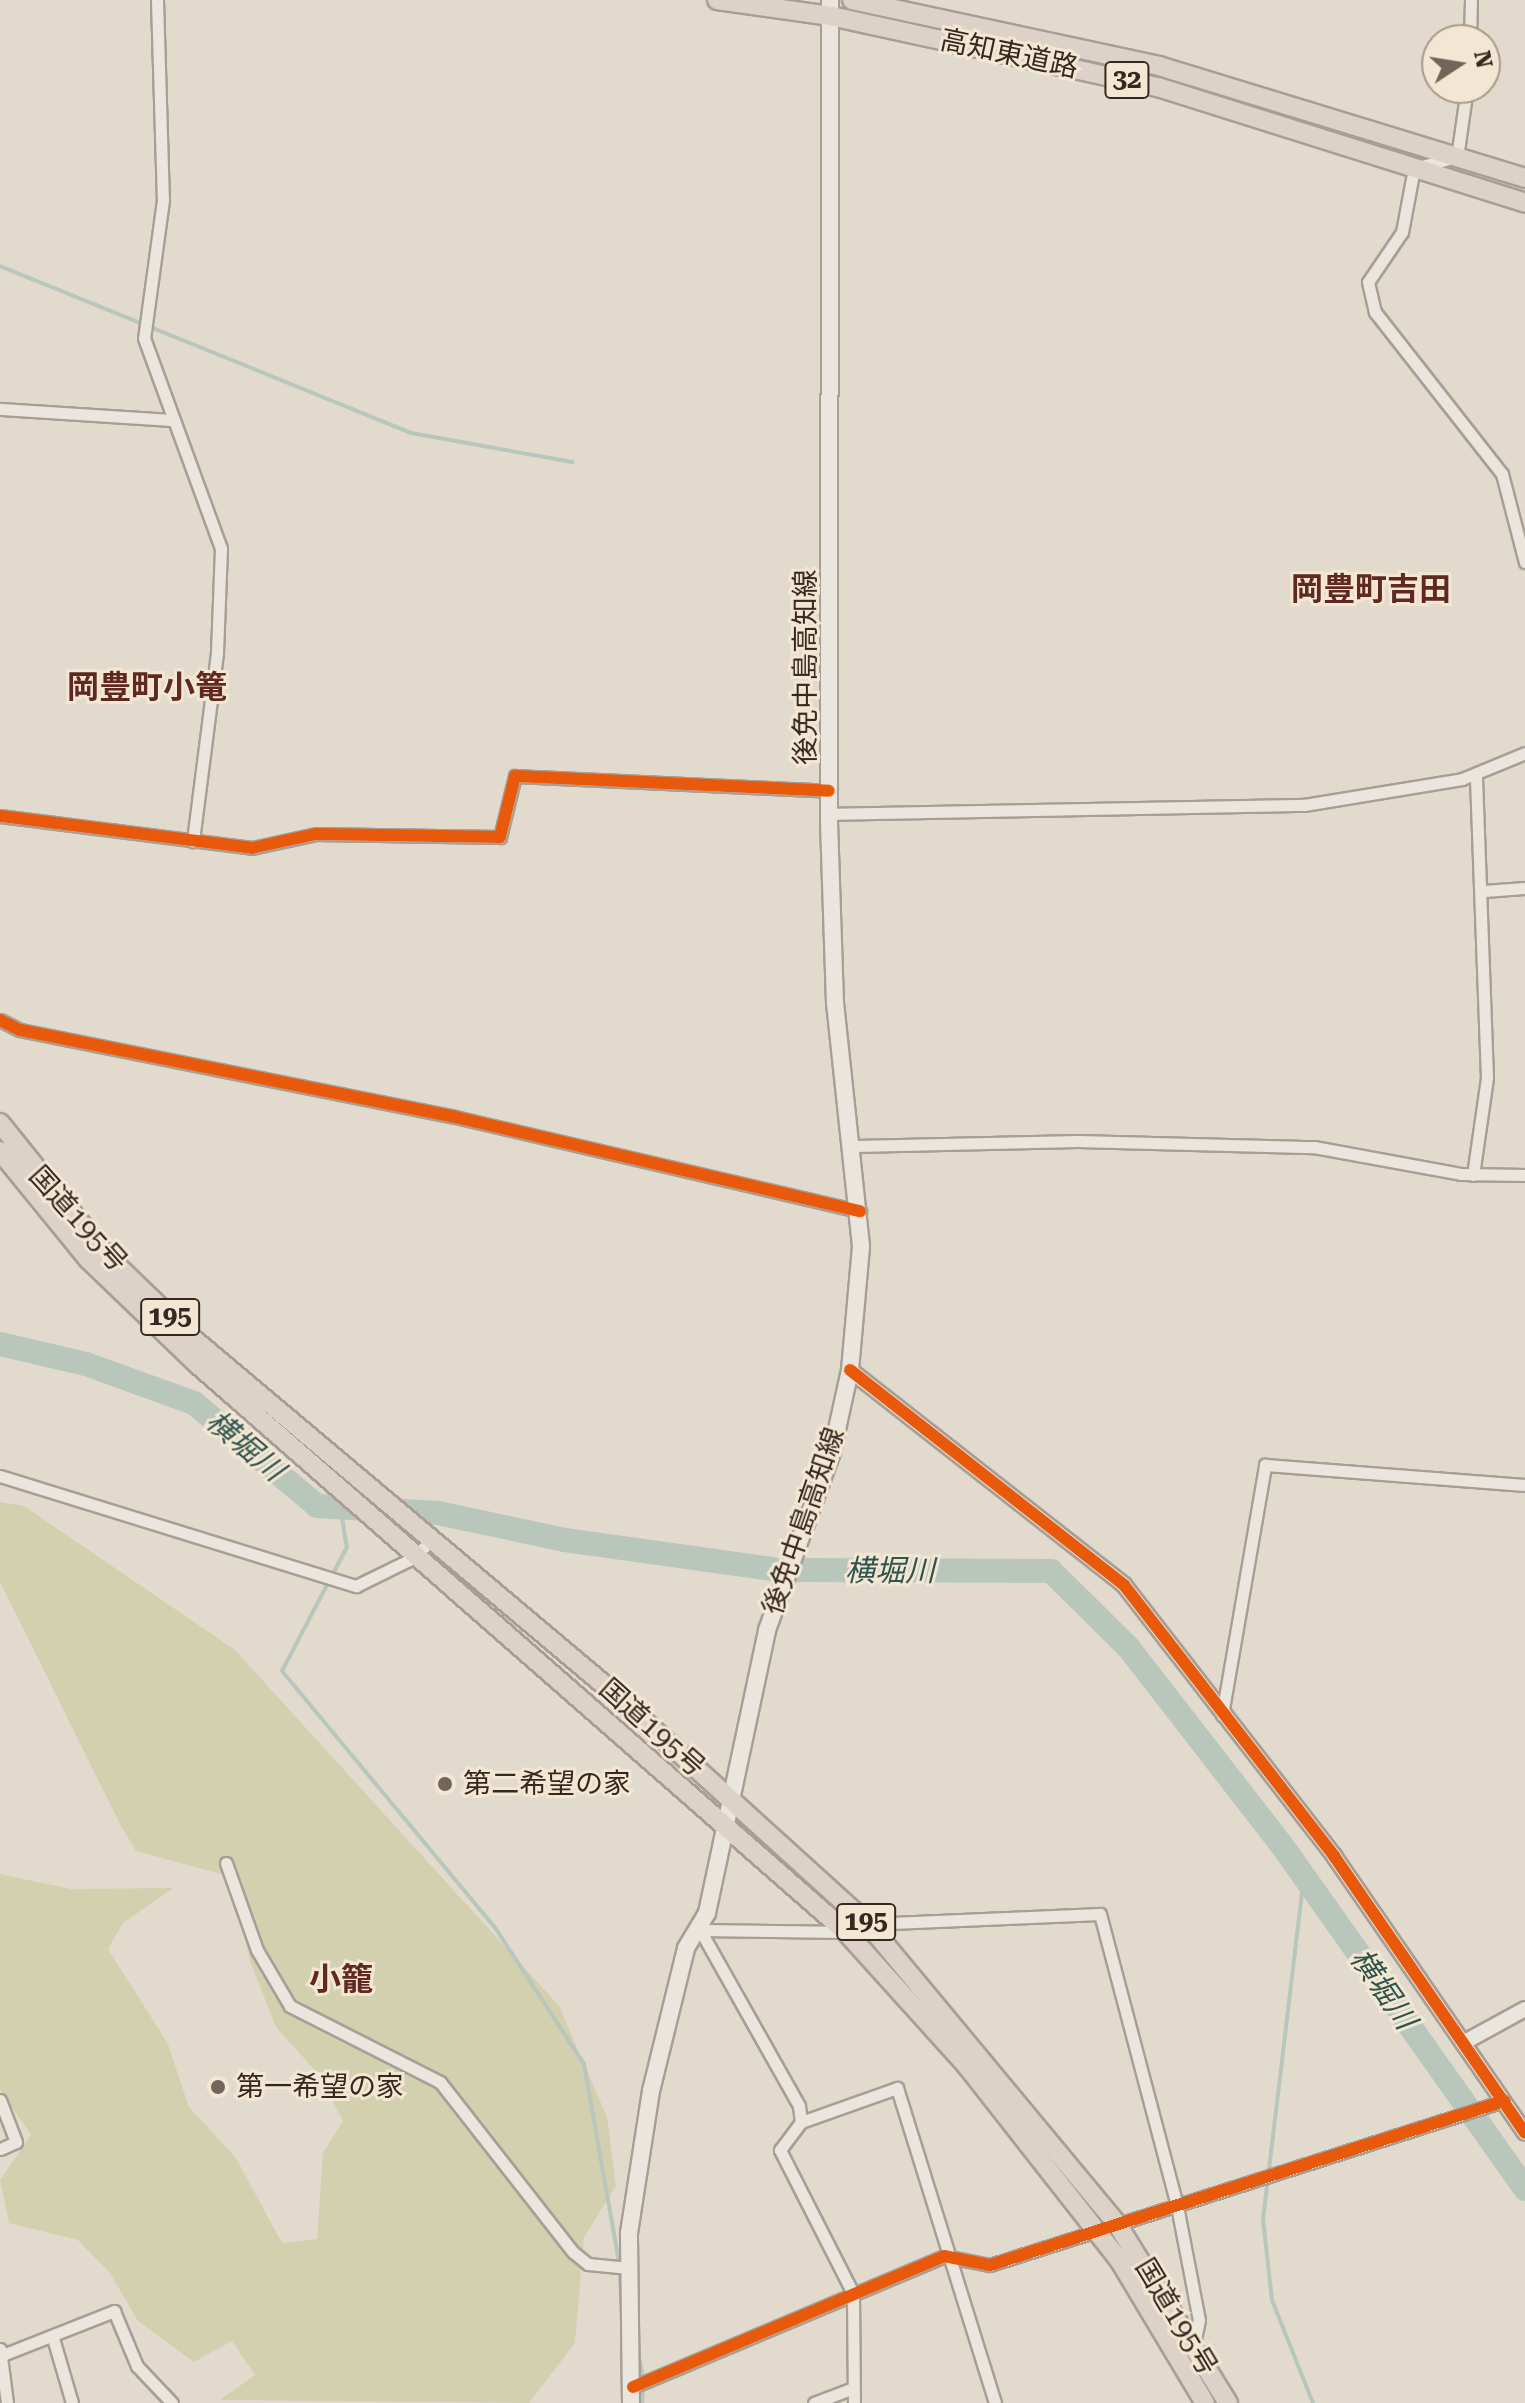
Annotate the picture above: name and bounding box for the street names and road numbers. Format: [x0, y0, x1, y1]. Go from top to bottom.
street label: 高知東道路 [937, 23, 1081, 85]
road number: 32 [1103, 58, 1151, 102]
street label: 後免中島高知線 [789, 569, 823, 765]
street label: 国道195号 [22, 1159, 134, 1279]
road number: 195 [140, 1295, 200, 1339]
street label: 後免中島高知線 [756, 1423, 852, 1619]
street label: 国道195号 [592, 1672, 712, 1784]
road number: 195 [836, 1900, 896, 1944]
street label: 国道195号 [1128, 2252, 1224, 2382]

